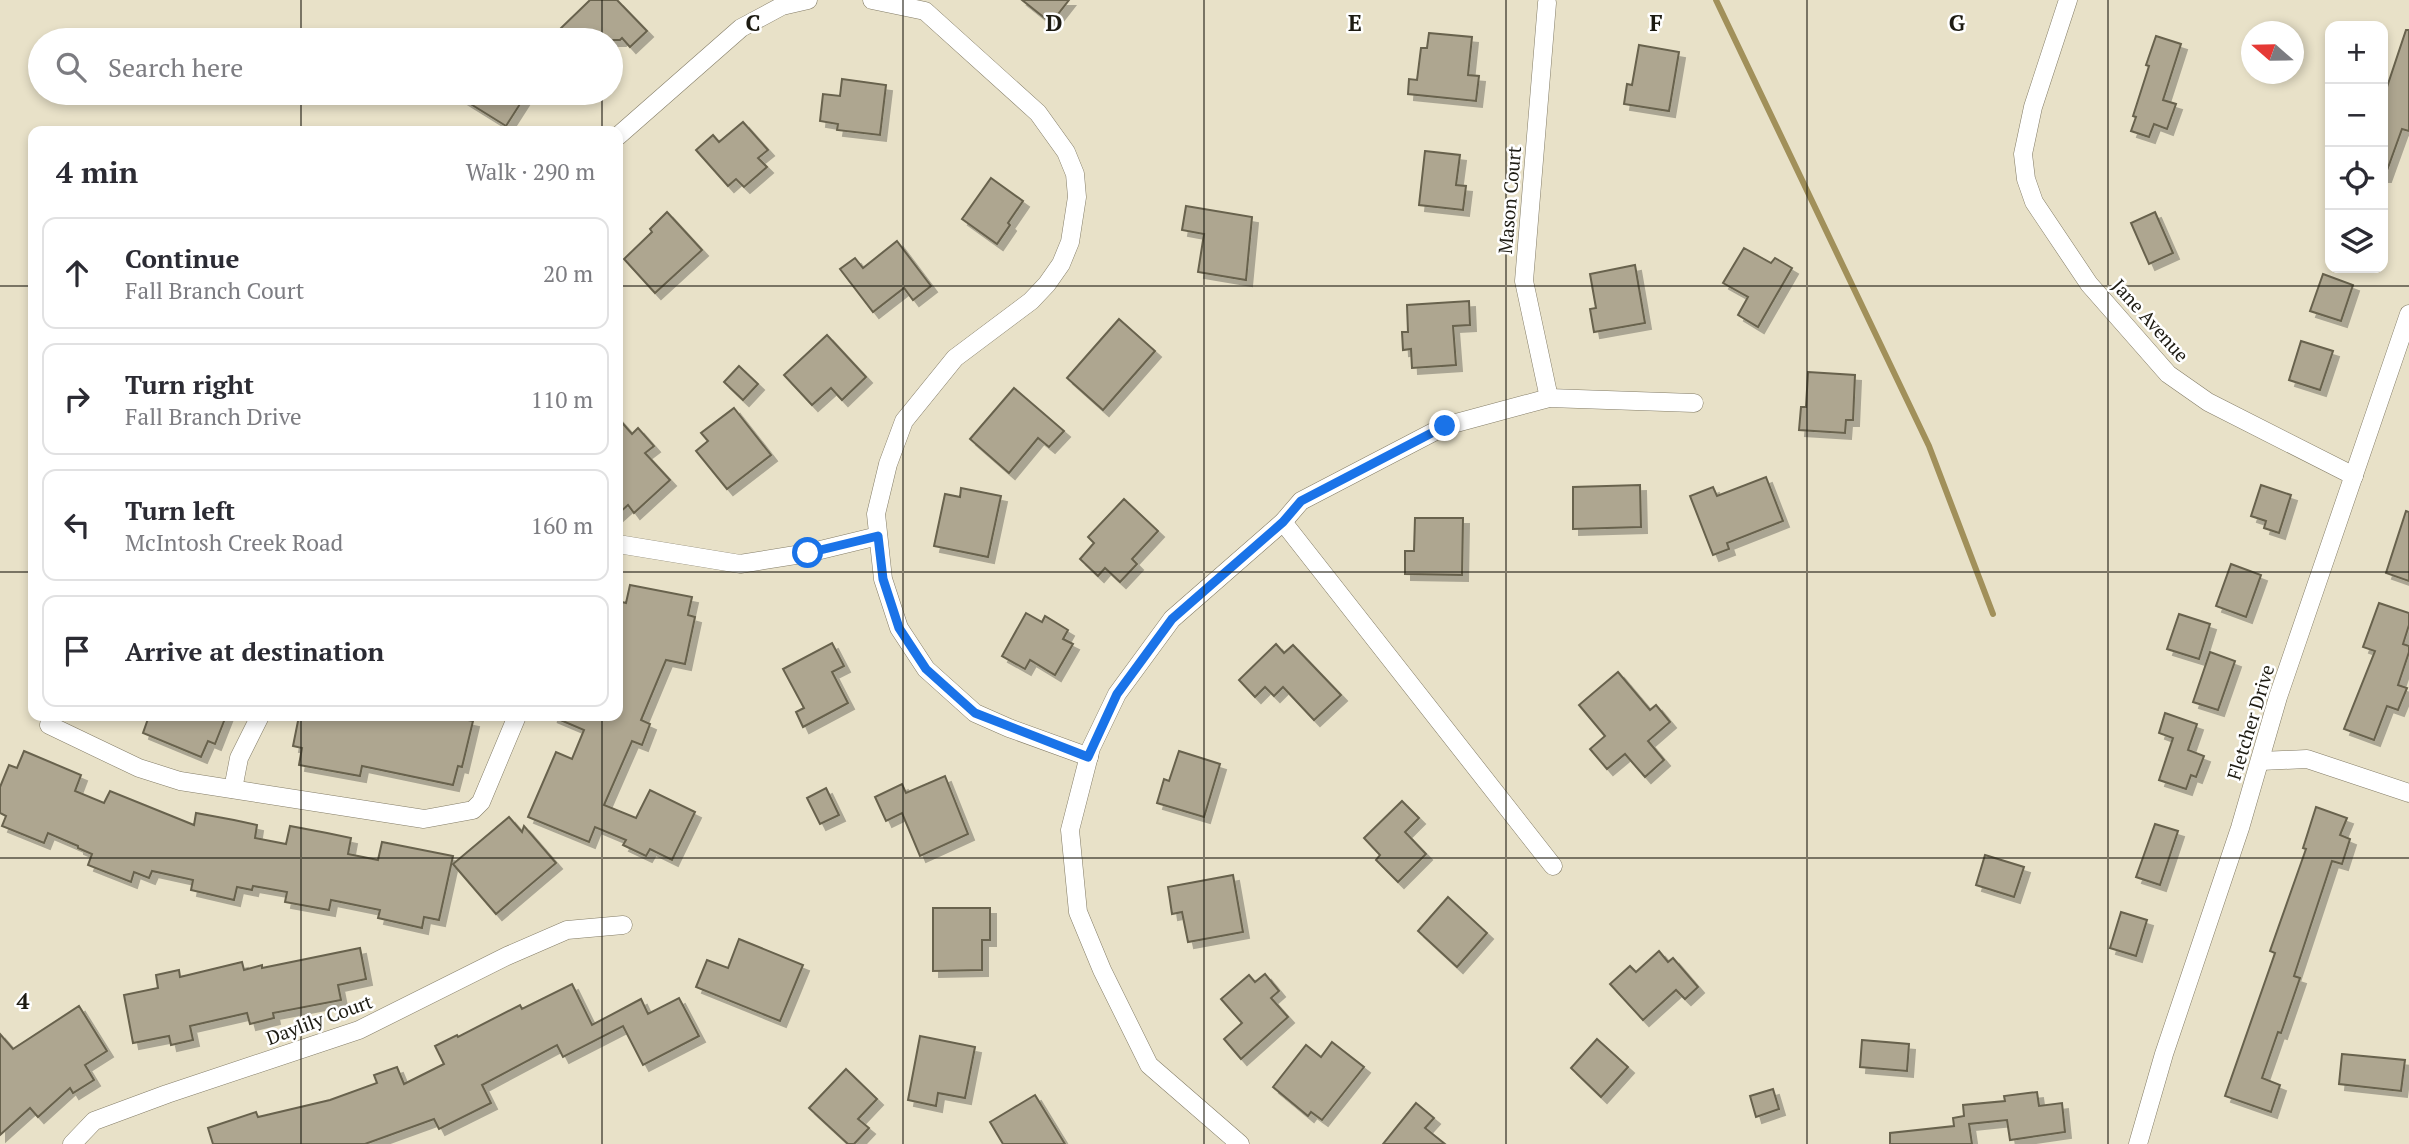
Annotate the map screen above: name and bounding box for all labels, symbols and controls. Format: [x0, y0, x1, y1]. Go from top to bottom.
text: C [746, 7, 761, 38]
text: D [1046, 7, 1063, 38]
text: E [1348, 7, 1362, 38]
text: F [1649, 7, 1663, 38]
text: G [1949, 7, 1966, 38]
north arrow [2241, 21, 2304, 84]
map controls [2325, 21, 2388, 273]
button: + [2325, 21, 2388, 84]
search box [28, 28, 623, 105]
icon: search [52, 48, 90, 86]
text: Search here [108, 50, 243, 84]
button: − [2325, 84, 2388, 147]
street label: Mason Court [1492, 145, 1526, 255]
button: locate [2325, 147, 2388, 210]
text: 4 min [56, 152, 138, 192]
text: Walk · 290 m [466, 156, 595, 187]
button: layers [2325, 210, 2388, 273]
text: Continue [125, 241, 239, 275]
icon: ahead [58, 254, 96, 292]
text: 20 m [543, 258, 593, 289]
street label: Jane Avenue [2107, 273, 2195, 367]
text: Fall Branch Court [125, 275, 304, 306]
text: Turn right [125, 367, 254, 401]
icon: right [58, 380, 96, 418]
text: 110 m [531, 384, 593, 415]
text: Fall Branch Drive [125, 401, 301, 432]
route end [1429, 410, 1460, 441]
text: Turn left [125, 493, 235, 527]
icon: left [58, 506, 96, 544]
text: 160 m [531, 510, 593, 541]
text: McIntosh Creek Road [125, 527, 343, 558]
route start [792, 537, 823, 568]
icon: arrive [58, 632, 96, 670]
text: Arrive at destination [125, 634, 384, 668]
street label: Fletcher Drive [2221, 661, 2279, 783]
text: 4 [17, 985, 30, 1016]
street label: Daylily Court [262, 988, 376, 1050]

